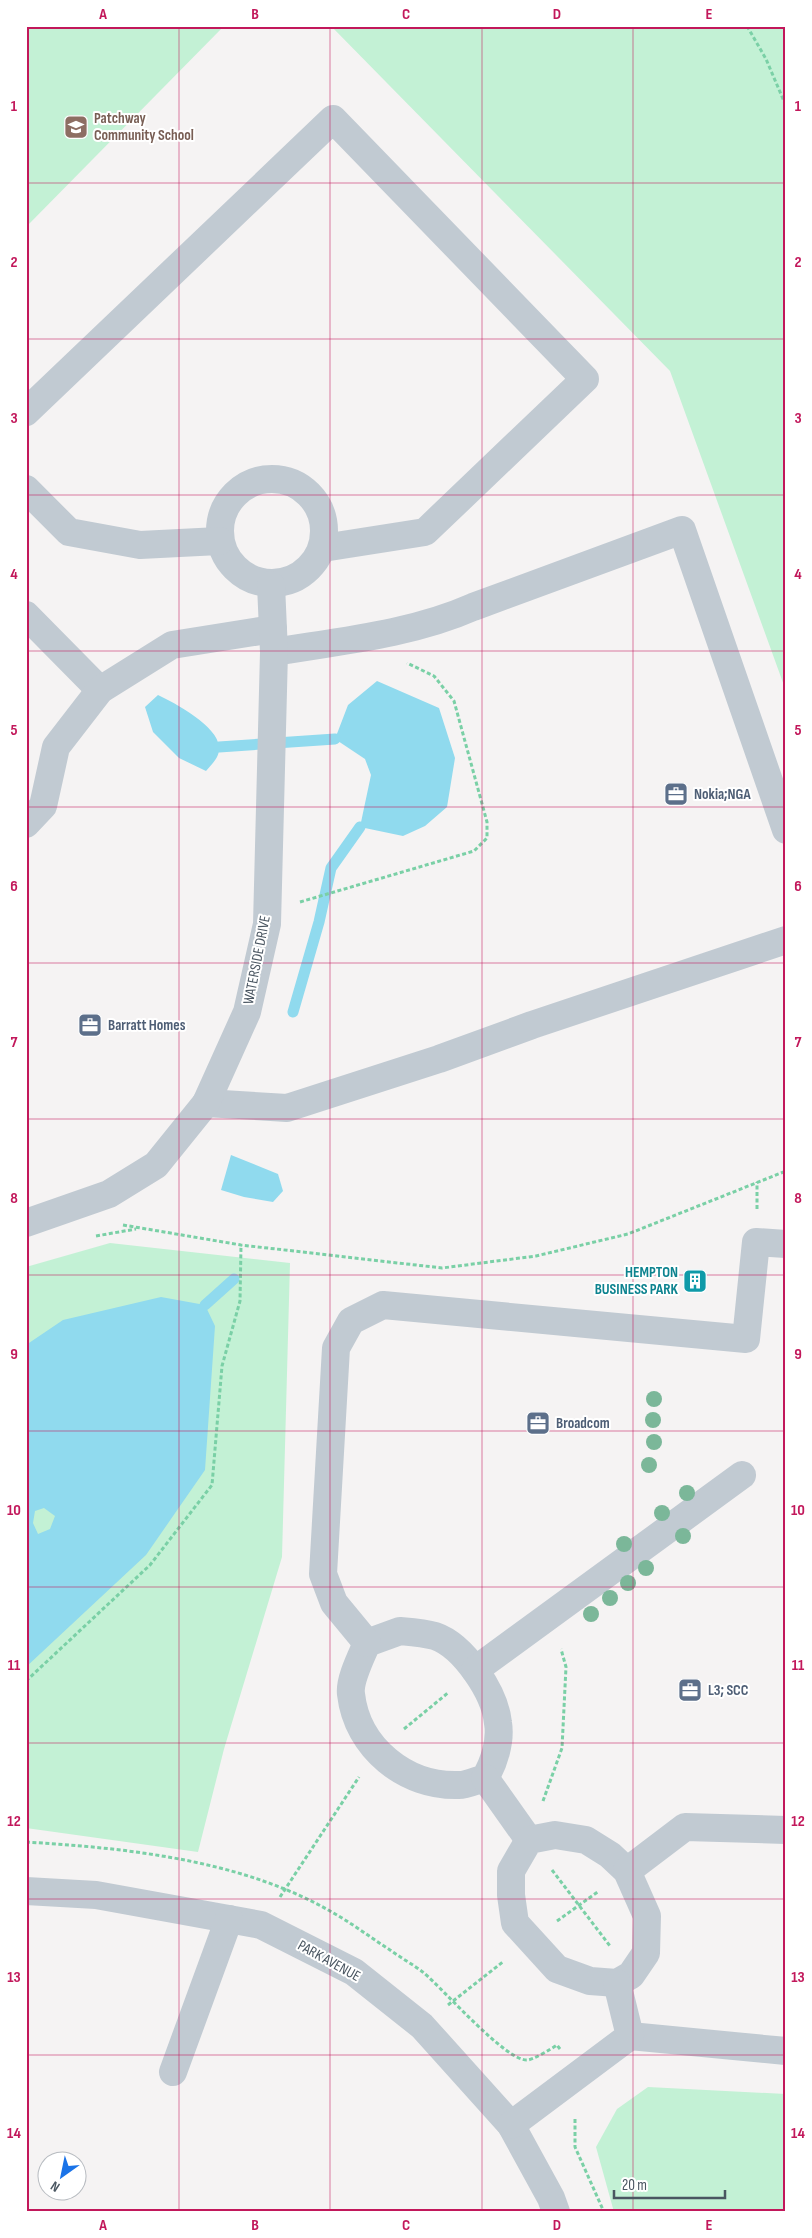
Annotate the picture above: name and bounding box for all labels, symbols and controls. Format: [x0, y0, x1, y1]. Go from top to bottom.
text: A [98, 5, 107, 24]
text: B [251, 5, 259, 24]
text: C [402, 5, 410, 24]
text: D [553, 5, 561, 24]
text: E [706, 5, 713, 24]
text: 1 [11, 97, 18, 116]
text: 1 [795, 97, 802, 116]
place label: Patchway Community School [94, 109, 194, 145]
school or university icon: Patchway Community School [63, 114, 89, 140]
text: 2 [10, 253, 18, 272]
text: 2 [794, 253, 802, 272]
text: 3 [10, 409, 18, 428]
text: 3 [794, 409, 802, 428]
text: 4 [10, 565, 18, 584]
text: 4 [794, 565, 802, 584]
text: 5 [10, 721, 18, 740]
text: 5 [794, 721, 802, 740]
office icon: Nokia;NGA [663, 781, 689, 807]
place label: Nokia;NGA [694, 785, 751, 804]
text: 6 [10, 877, 18, 896]
text: 6 [794, 877, 802, 896]
street label: WATERSIDE DRIVE [239, 914, 275, 1006]
office icon: Barratt Homes [77, 1012, 103, 1038]
place label: Barratt Homes [108, 1016, 186, 1035]
text: 7 [11, 1033, 18, 1052]
text: 7 [795, 1033, 802, 1052]
text: 8 [10, 1189, 18, 1208]
text: 8 [794, 1189, 802, 1208]
place label: HEMPTON BUSINESS PARK [595, 1263, 679, 1299]
building icon: HEMPTON BUSINESS PARK [682, 1268, 708, 1294]
text: 9 [10, 1345, 18, 1364]
text: 9 [794, 1345, 802, 1364]
office icon: Broadcom [525, 1410, 551, 1436]
place label: Broadcom [556, 1414, 610, 1433]
text: 10 [7, 1501, 21, 1520]
text: 10 [791, 1501, 805, 1520]
text: 11 [8, 1656, 21, 1675]
text: 11 [792, 1656, 805, 1675]
office icon: L3; SCC [677, 1677, 703, 1703]
place label: L3; SCC [708, 1681, 749, 1700]
text: 12 [7, 1812, 21, 1831]
text: 12 [791, 1812, 805, 1831]
street label: PARK AVENUE [294, 1936, 364, 1986]
text: 13 [7, 1968, 21, 1987]
text: 13 [791, 1968, 805, 1987]
text: 14 [7, 2124, 21, 2143]
text: 14 [791, 2124, 805, 2143]
north arrow [38, 2150, 88, 2200]
scale bar [614, 2168, 726, 2200]
text: 20 m [622, 2176, 647, 2195]
text: N [47, 2177, 63, 2196]
text: A [98, 2216, 107, 2235]
text: B [251, 2216, 259, 2235]
text: C [402, 2216, 410, 2235]
text: D [553, 2216, 561, 2235]
text: E [706, 2216, 713, 2235]

